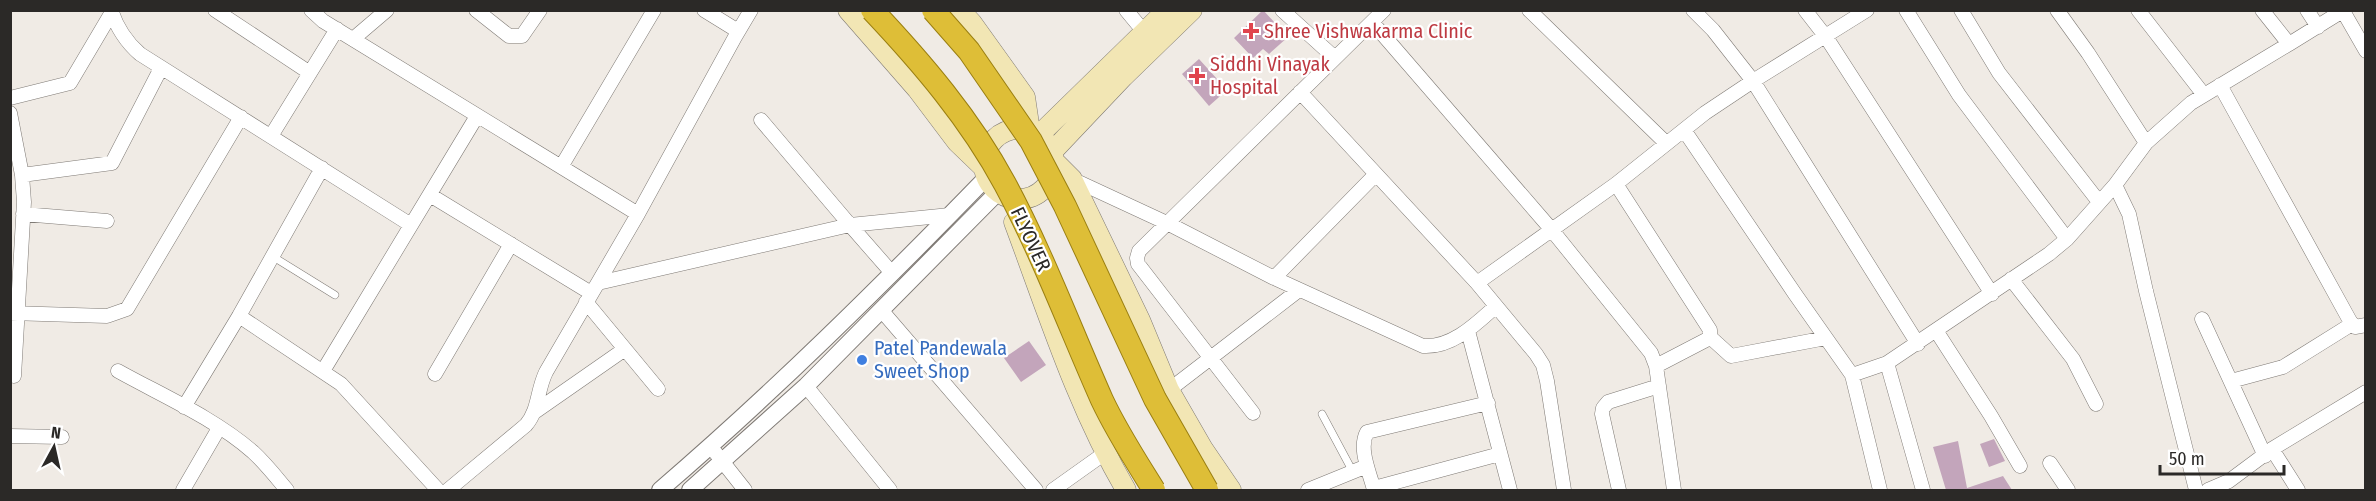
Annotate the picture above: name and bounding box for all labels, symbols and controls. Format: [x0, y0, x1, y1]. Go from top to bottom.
place label: Shree Vishwakarma Clinic [1264, 19, 1473, 43]
marker: Shree Vishwakarma Clinic [1242, 22, 1260, 40]
place label: Siddhi Vinayak Hospital [1210, 52, 1330, 99]
marker: Siddhi Vinayak Hospital [1188, 67, 1206, 85]
street label: FLYOVER [1006, 203, 1056, 275]
place label: Patel Pandewala Sweet Shop [874, 336, 1007, 383]
marker: Patel Pandewala Sweet Shop [855, 353, 869, 367]
north arrow [24, 417, 84, 477]
text: N [50, 423, 62, 443]
scale bar [2160, 438, 2284, 476]
text: 50 m [2169, 448, 2205, 470]

